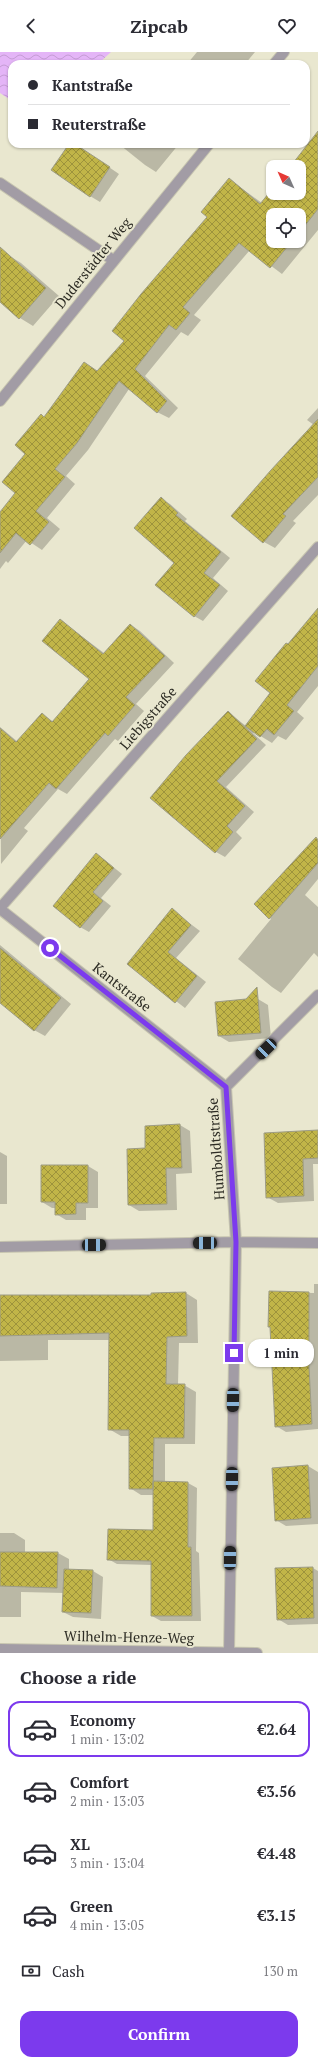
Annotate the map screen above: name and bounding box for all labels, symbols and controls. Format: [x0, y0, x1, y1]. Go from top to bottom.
text: Zipcab [130, 14, 188, 38]
icon: back [20, 15, 42, 37]
icon: heart [276, 15, 298, 37]
text: Kantstraße [52, 75, 133, 95]
text: Reuterstraße [52, 114, 146, 134]
north arrow [266, 160, 306, 200]
map controls [266, 160, 306, 248]
button: locate [266, 208, 306, 248]
street label: Duderstädter Weg [50, 213, 136, 312]
street label: Liebigstraße [115, 682, 180, 753]
route start [41, 939, 59, 957]
street label: Kantstraße [89, 958, 155, 1015]
car [253, 1036, 279, 1062]
street label: Humboldtstraße [202, 1097, 229, 1201]
car [193, 1237, 217, 1249]
car [82, 1239, 106, 1251]
callout: 1 min [248, 1339, 314, 1367]
route end [225, 1344, 243, 1362]
text: 1 min [263, 1344, 299, 1362]
car [227, 1388, 239, 1412]
car [226, 1467, 238, 1491]
car [224, 1546, 236, 1570]
street label: Wilhelm-Henze-Weg [64, 1626, 195, 1647]
text: Choose a ride [20, 1665, 136, 1689]
text: Economy [70, 1710, 135, 1730]
icon: car [22, 1711, 58, 1747]
text: €2.64 [258, 1719, 296, 1739]
text: 1 min · 13:02 [70, 1730, 144, 1748]
text: Comfort [70, 1772, 129, 1792]
icon: car [22, 1773, 58, 1809]
text: €3.56 [258, 1781, 296, 1801]
text: 2 min · 13:03 [70, 1792, 144, 1810]
text: XL [70, 1834, 90, 1854]
icon: car [22, 1835, 58, 1871]
text: €4.48 [258, 1843, 296, 1863]
text: 3 min · 13:04 [70, 1854, 144, 1872]
text: Green [70, 1896, 113, 1916]
icon: car [22, 1897, 58, 1933]
text: €3.15 [258, 1905, 296, 1925]
text: 4 min · 13:05 [70, 1916, 144, 1934]
icon: cash [20, 1960, 42, 1982]
text: Cash [52, 1961, 85, 1981]
text: 130 m [263, 1962, 298, 1980]
button: Confirm [20, 2011, 298, 2057]

